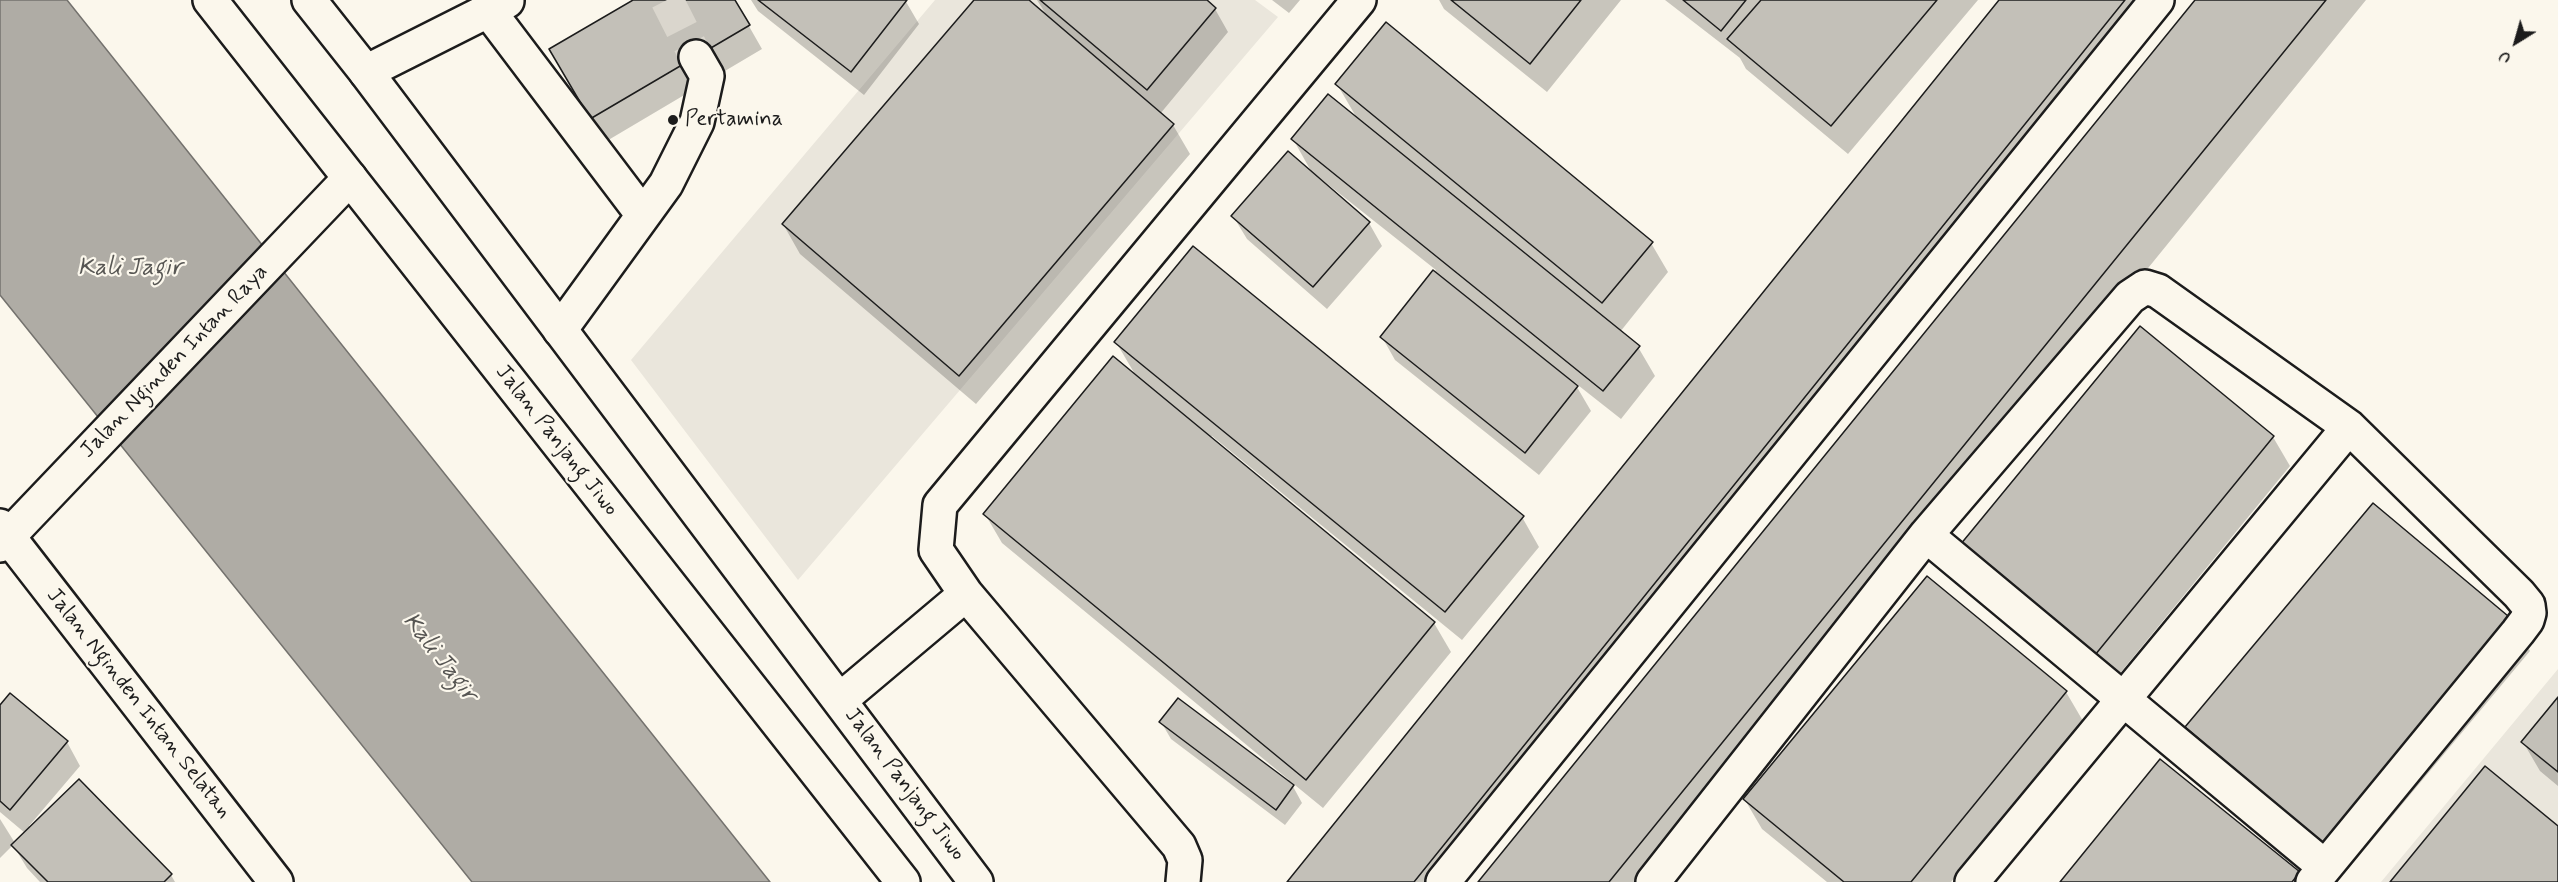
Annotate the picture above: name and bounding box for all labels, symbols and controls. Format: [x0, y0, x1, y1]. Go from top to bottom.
north arrow [2486, 12, 2546, 72]
text: U [2494, 45, 2515, 68]
place label: Pertamina [685, 107, 783, 133]
marker: Pertamina [666, 113, 680, 127]
water label: Kali Jagir [78, 255, 182, 283]
street label: Jalan Nginden Intan Raya [75, 260, 275, 464]
street label: Jalan Panjang Jiwo [489, 360, 623, 522]
street label: Jalan Nginden Intan Selatan [40, 583, 236, 825]
water label: Kali Jagir [395, 608, 483, 708]
street label: Jalan Panjang Jiwo [838, 703, 970, 867]

